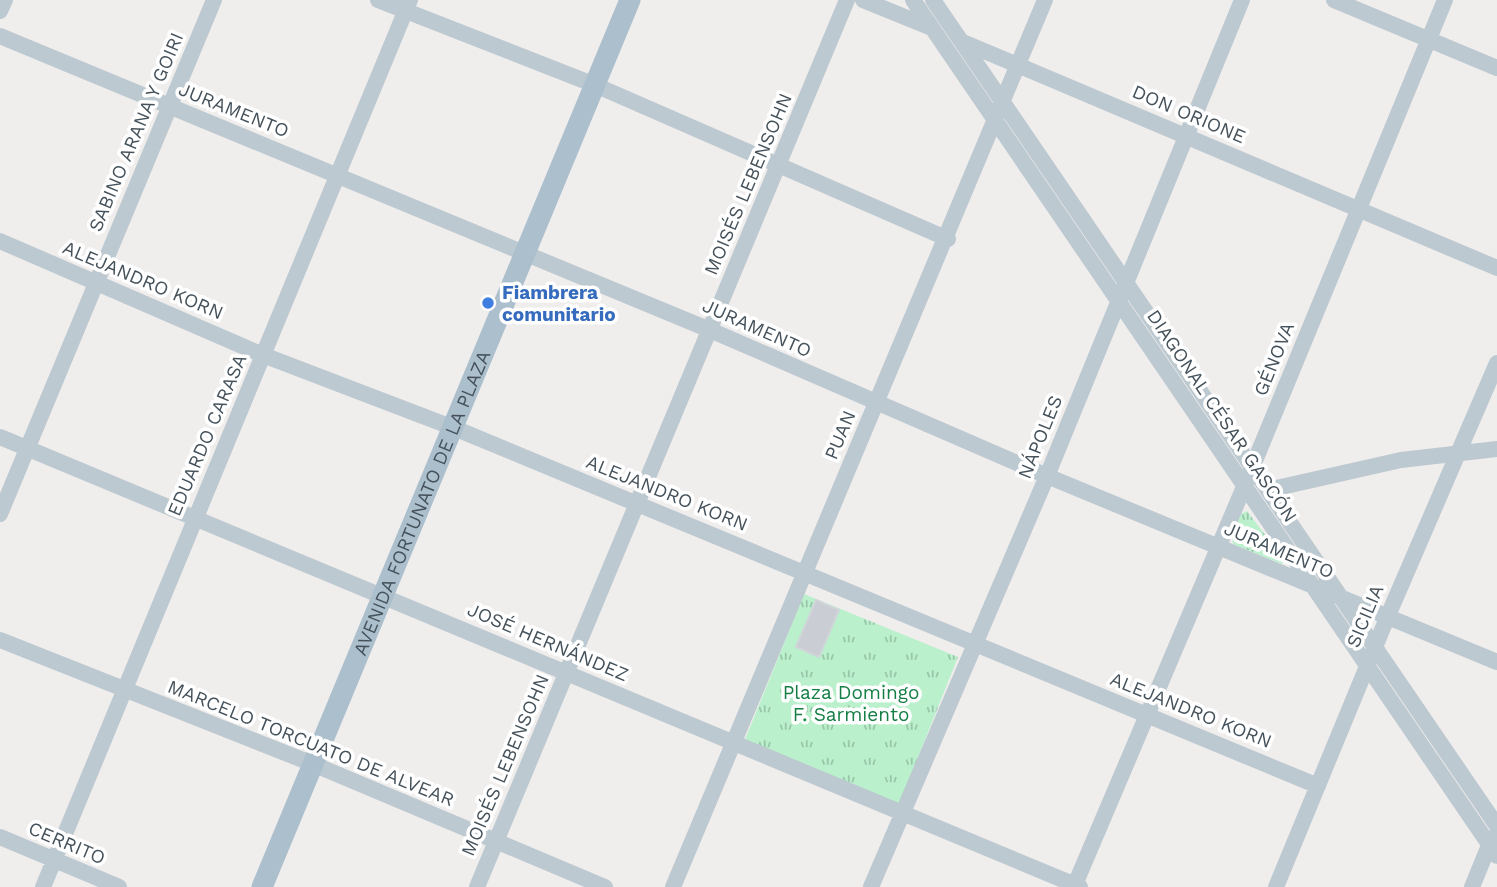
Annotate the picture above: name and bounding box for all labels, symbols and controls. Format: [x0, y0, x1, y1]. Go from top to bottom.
street label: SABINO ARANA Y GOIRI [84, 29, 188, 235]
street label: JURAMENTO [175, 77, 293, 143]
street label: DON ORIONE [1129, 80, 1249, 148]
street label: MOISÉS LEBENSOHN [699, 90, 797, 278]
street label: ALEJANDRO KORN [59, 236, 227, 324]
place label: Fiambrera comunitario [502, 281, 616, 326]
street label: JURAMENTO [699, 294, 815, 362]
marker: Fiambrera comunitario [480, 295, 496, 311]
street label: DIAGONAL CÉSAR GASCÓN [1142, 305, 1302, 527]
street label: GÉNOVA [1249, 318, 1299, 399]
street label: AVENIDA FORTUNATO DE LA PLAZA [348, 346, 495, 659]
street label: EDUARDO CARASA [163, 350, 252, 519]
street label: NÁPOLES [1013, 392, 1067, 482]
street label: PUAN [819, 407, 861, 463]
street label: ALEJANDRO KORN [583, 450, 751, 536]
street label: JURAMENTO [1221, 517, 1337, 583]
street label: SICILIA [1342, 581, 1389, 651]
street label: JOSÉ HERNÁNDEZ [464, 598, 632, 686]
street label: ALEJANDRO KORN [1107, 667, 1275, 753]
street label: MOISÉS LEBENSOHN [456, 671, 554, 859]
street label: MARCELO TORCUATO DE ALVEAR [164, 675, 458, 811]
park label: Plaza Domingo F. Sarmiento [783, 681, 919, 726]
street label: CERRITO [25, 817, 109, 869]

